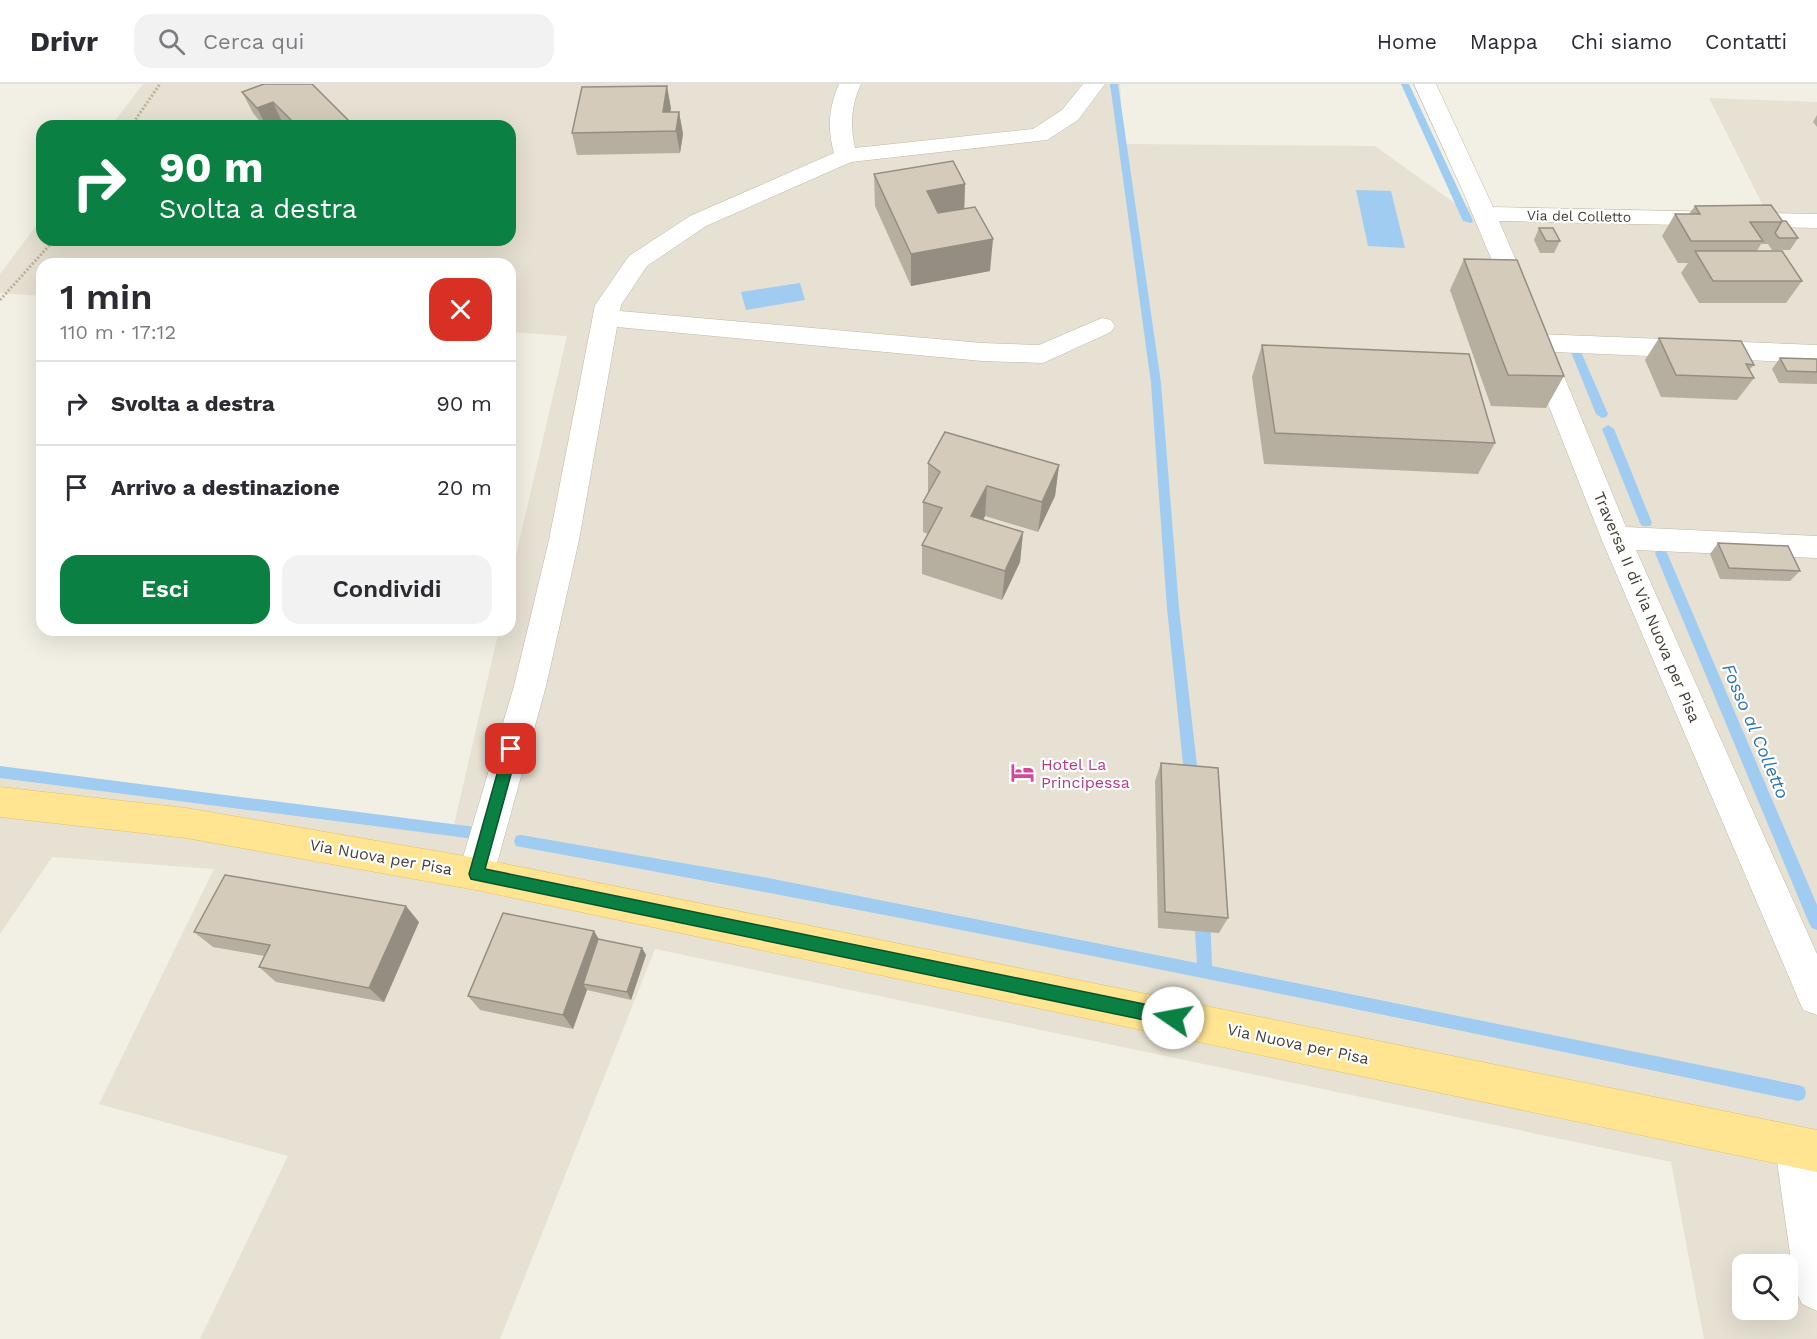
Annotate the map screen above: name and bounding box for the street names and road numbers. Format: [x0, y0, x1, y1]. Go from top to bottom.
street label: Via del Colletto [1527, 207, 1631, 225]
street label: Traversa II di Via Nuova per Pisa [1590, 489, 1704, 725]
street label: Via Nuova per Pisa [308, 835, 454, 879]
street label: Via Nuova per Pisa [1225, 1020, 1371, 1068]

